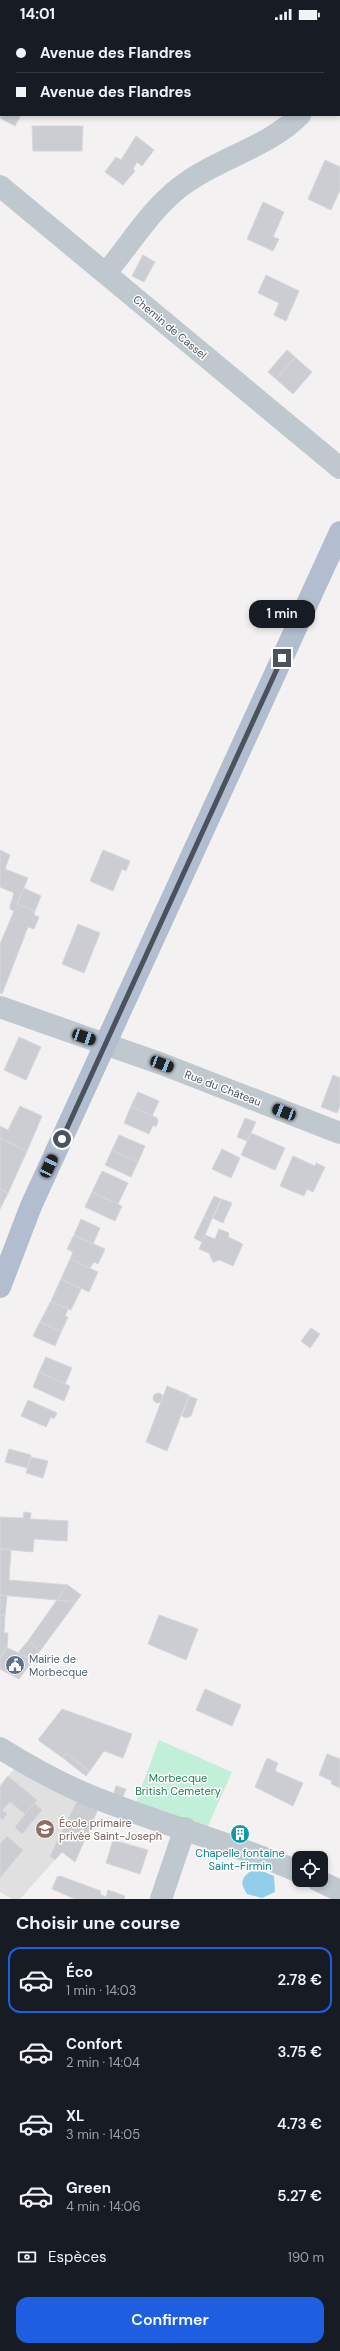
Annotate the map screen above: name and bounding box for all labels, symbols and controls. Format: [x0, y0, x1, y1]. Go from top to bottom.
text: 14:01 [20, 4, 55, 24]
text: Avenue des Flandres [40, 43, 192, 63]
text: Avenue des Flandres [40, 82, 192, 102]
street label: Chemin de Cassel [130, 292, 210, 362]
callout: 1 min [249, 600, 315, 628]
text: 1 min [266, 605, 298, 622]
route end [273, 649, 291, 667]
car [71, 1027, 97, 1047]
car [149, 1054, 175, 1074]
street label: Rue du Château [183, 1067, 263, 1109]
car [271, 1102, 297, 1122]
route start [53, 1130, 71, 1148]
car [38, 1153, 60, 1179]
place label: Mairie de Morbecque [29, 1652, 88, 1679]
public building icon: Mairie de Morbecque [4, 1654, 26, 1676]
park label: Morbecque British Cemetery [135, 1771, 221, 1798]
place label: École primaire privée Saint-Joseph [59, 1816, 162, 1843]
school or university icon: École primaire privée Saint-Joseph [34, 1818, 56, 1840]
building icon: Chapelle fontaine Saint-Firmin [229, 1823, 251, 1845]
place label: Chapelle fontaine Saint-Firmin [195, 1846, 285, 1873]
map controls [292, 1851, 328, 1887]
button: locate [292, 1851, 328, 1887]
text: Choisir une course [16, 1911, 180, 1935]
icon: car [18, 1962, 54, 1998]
text: Éco [66, 1962, 93, 1982]
text: 2.78 € [278, 1970, 322, 1990]
text: 1 min · 14:03 [66, 1982, 136, 1999]
icon: car [18, 2034, 54, 2070]
text: Confort [66, 2034, 123, 2054]
text: 3.75 € [278, 2042, 322, 2062]
text: 2 min · 14:04 [66, 2054, 140, 2071]
icon: car [18, 2106, 54, 2142]
text: XL [66, 2106, 84, 2126]
text: 4.73 € [277, 2114, 322, 2134]
text: 3 min · 14:05 [66, 2126, 140, 2143]
icon: car [18, 2178, 54, 2214]
text: Green [66, 2178, 111, 2198]
text: 5.27 € [277, 2186, 322, 2206]
text: 4 min · 14:06 [66, 2198, 141, 2215]
icon: cash [16, 2246, 38, 2268]
text: Espèces [48, 2247, 107, 2267]
text: 190 m [288, 2249, 324, 2266]
button: Confirmer [16, 2297, 324, 2343]

